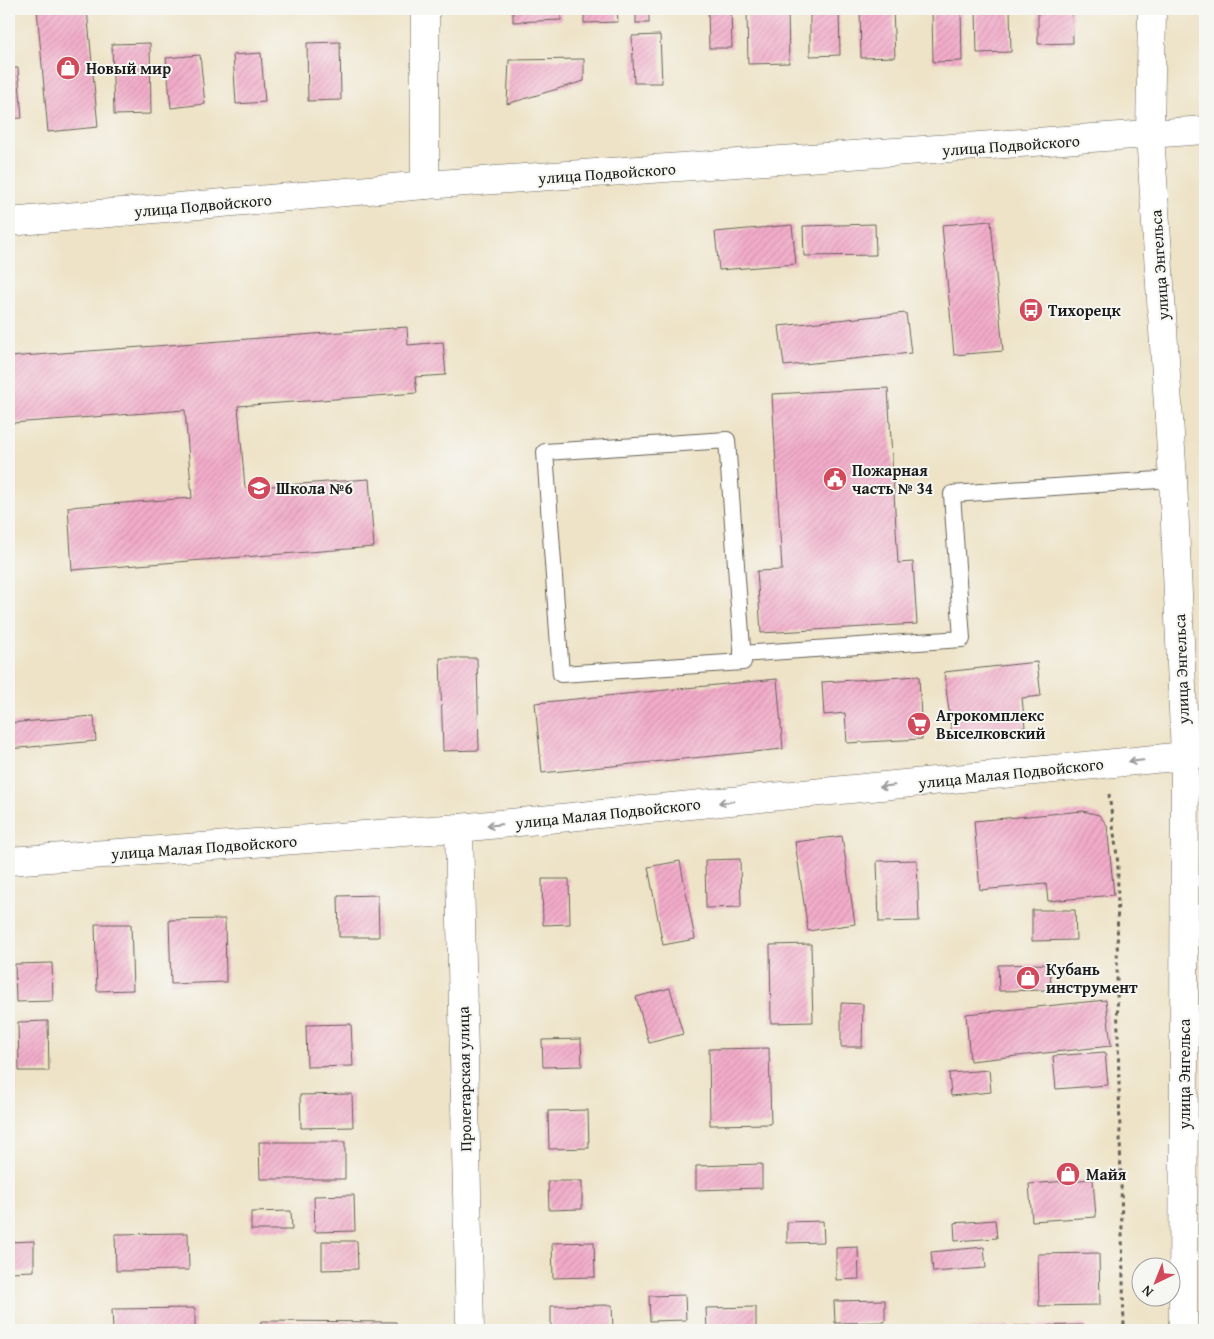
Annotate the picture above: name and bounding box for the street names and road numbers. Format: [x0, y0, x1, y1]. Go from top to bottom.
street label: улица Подвойского [940, 128, 1081, 162]
street label: улица Подвойского [536, 156, 677, 190]
street label: улица Подвойского [132, 187, 273, 223]
street label: улица Энгельса [1143, 209, 1175, 322]
street label: улица Энгельса [1167, 613, 1195, 726]
street label: улица Малая Подвойского [916, 751, 1105, 795]
street label: улица Малая Подвойского [513, 791, 702, 835]
street label: улица Малая Подвойского [109, 829, 298, 866]
street label: Пролетарская улица [451, 1006, 477, 1152]
street label: улица Энгельса [1172, 1018, 1196, 1130]

